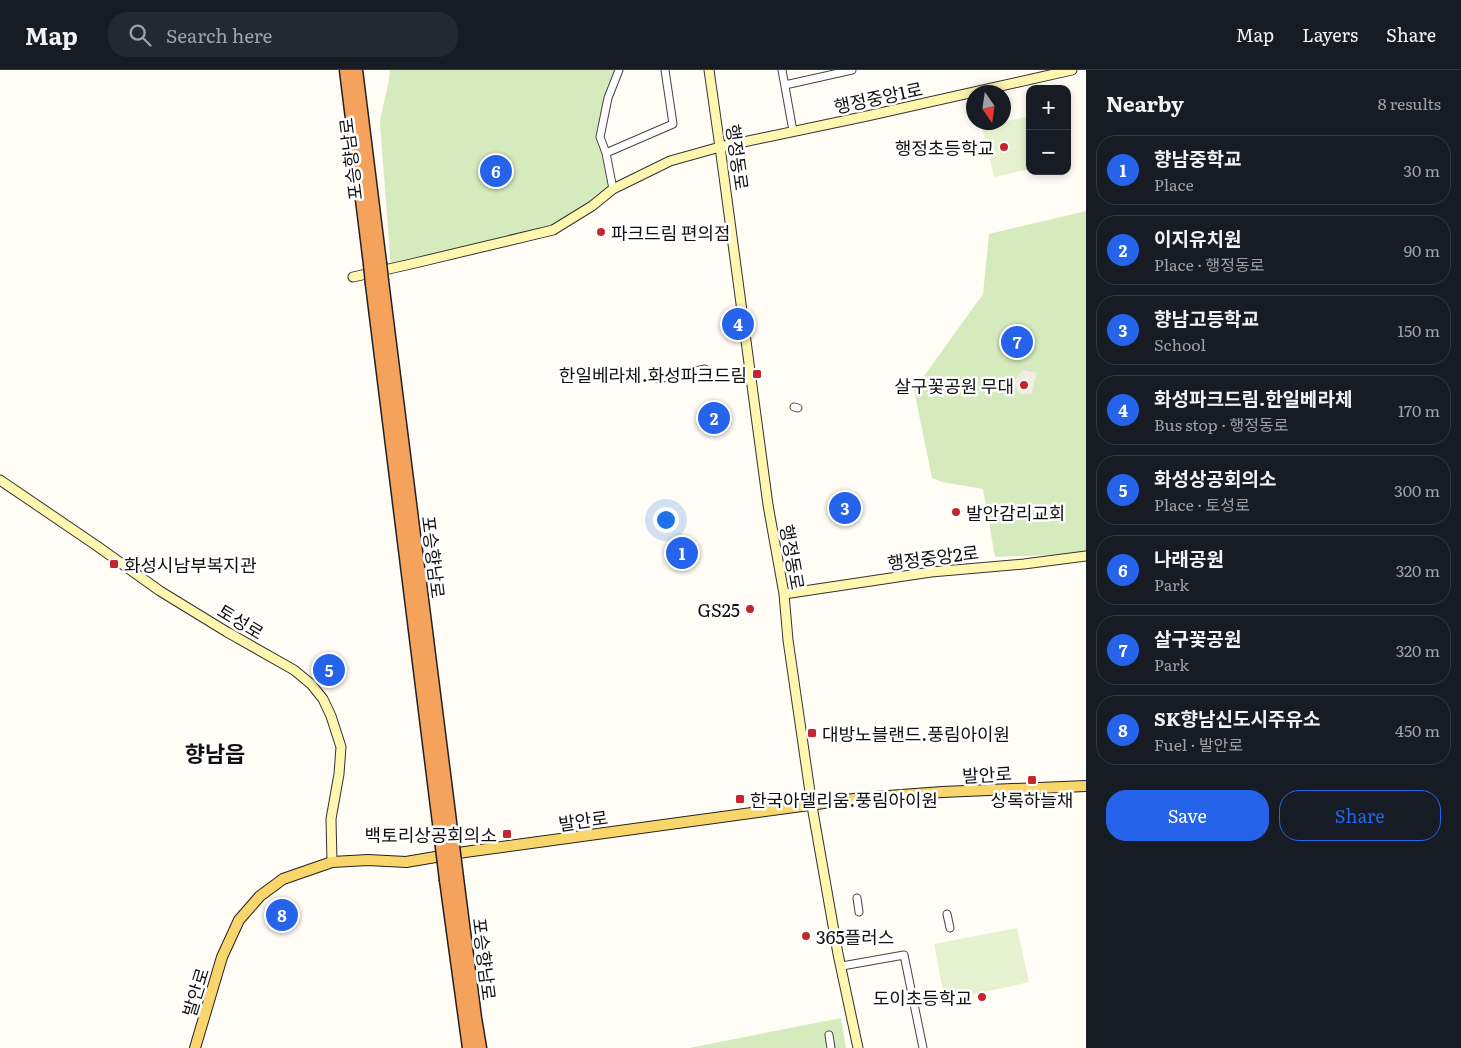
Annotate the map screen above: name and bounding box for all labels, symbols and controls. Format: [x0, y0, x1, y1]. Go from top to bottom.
search box [108, 12, 458, 57]
text: Map [25, 17, 78, 52]
icon: search [126, 21, 154, 49]
text: Search here [166, 21, 272, 49]
text: Map [1236, 21, 1274, 48]
text: Layers [1302, 21, 1358, 48]
text: Share [1386, 21, 1436, 48]
street label: 행정중앙1로 [831, 74, 925, 120]
north arrow [966, 85, 1011, 130]
map controls [1026, 85, 1071, 175]
button: + [1026, 85, 1071, 130]
text: Nearby [1106, 87, 1184, 118]
text: 8 results [1378, 91, 1441, 115]
street label: 포승향남로 [332, 116, 368, 202]
street label: 행정동로 [720, 122, 756, 192]
button: − [1026, 130, 1071, 175]
place label: 행정초등학교 [895, 134, 994, 161]
marker: 행정초등학교 [998, 141, 1010, 153]
text: 향남중학교 [1154, 144, 1241, 172]
pin: 6 [480, 152, 512, 190]
text: 1 [1120, 158, 1126, 182]
text: 30 m [1403, 158, 1440, 182]
text: Place [1154, 172, 1194, 196]
place label: 파크드림 편의점 [611, 219, 731, 246]
text: 이지유치원 [1154, 224, 1241, 252]
marker: 파크드림 편의점 [595, 226, 607, 238]
text: 2 [1119, 238, 1127, 262]
text: 90 m [1404, 238, 1440, 262]
text: Place · 행정동로 [1154, 252, 1264, 276]
text: 향남고등학교 [1154, 304, 1259, 332]
pin: 4 [722, 305, 754, 343]
text: 3 [1119, 318, 1127, 342]
text: 150 m [1397, 318, 1440, 342]
pin: 7 [1001, 323, 1033, 361]
text: School [1154, 332, 1206, 356]
place label: 한일베라체.화성파크드림 [559, 361, 747, 388]
marker: 한일베라체.화성파크드림 [751, 368, 763, 380]
place label: 살구꽃공원 무대 [894, 372, 1014, 399]
marker: 살구꽃공원 무대 [1018, 379, 1030, 391]
text: 화성파크드림.한일베라체 [1154, 384, 1353, 412]
text: 4 [1118, 398, 1128, 422]
text: 170 m [1398, 398, 1440, 422]
pin: 2 [698, 399, 730, 437]
text: Bus stop · 행정동로 [1154, 412, 1288, 436]
text: 화성상공회의소 [1154, 464, 1276, 492]
text: 5 [1119, 478, 1127, 502]
text: 300 m [1394, 478, 1440, 502]
pin: 3 [829, 489, 861, 527]
text: Place · 토성로 [1154, 492, 1250, 516]
place label: 발안감리교회 [966, 499, 1065, 526]
marker: 발안감리교회 [950, 506, 962, 518]
your location [653, 507, 679, 533]
street label: 포승향남로 [416, 514, 452, 600]
street label: 행정동로 [774, 522, 812, 592]
pin: 1 [666, 534, 698, 572]
street label: 행정중앙2로 [886, 538, 980, 576]
text: 나래공원 [1154, 544, 1224, 572]
place label: 화성시남부복지관 [124, 551, 257, 578]
marker: 화성시남부복지관 [108, 558, 120, 570]
text: 6 [1118, 558, 1128, 582]
text: 320 m [1396, 558, 1440, 582]
text: Park [1154, 572, 1189, 596]
place label: GS25 [697, 596, 740, 623]
street label: 토성로 [213, 597, 269, 645]
marker: GS25 [744, 603, 756, 615]
text: 살구꽃공원 [1154, 624, 1241, 652]
text: 7 [1119, 638, 1127, 662]
text: 320 m [1396, 638, 1440, 662]
pin: 5 [313, 651, 345, 689]
text: Park [1154, 652, 1189, 676]
text: SK향남신도시주유소 [1154, 704, 1320, 732]
text: 8 [1118, 718, 1128, 742]
text: 450 m [1395, 718, 1440, 742]
place label: 대방노블랜드.풍림아이원 [822, 720, 1010, 747]
marker: 대방노블랜드.풍림아이원 [806, 727, 818, 739]
text: Fuel · 발안로 [1154, 732, 1243, 756]
district label: 향남읍 [185, 736, 245, 769]
street label: 발안로 [961, 759, 1013, 789]
marker: 상록하늘채 [1026, 774, 1038, 786]
place label: 한국아델리움.풍림아이원 [750, 786, 938, 813]
place label: 상록하늘채 [991, 786, 1073, 813]
button: Save [1106, 790, 1269, 841]
button: Share [1279, 790, 1441, 841]
marker: 한국아델리움.풍림아이원 [734, 793, 746, 805]
street label: 발안로 [557, 803, 609, 837]
place label: 백토리상공회의소 [365, 821, 497, 848]
marker: 백토리상공회의소 [501, 828, 513, 840]
pin: 8 [266, 896, 298, 934]
street label: 포승향남로 [467, 916, 503, 1002]
place label: 365플러스 [816, 923, 894, 950]
marker: 365플러스 [800, 930, 812, 942]
street label: 발안로 [175, 964, 215, 1020]
place label: 도이초등학교 [873, 984, 972, 1011]
marker: 도이초등학교 [976, 991, 988, 1003]

